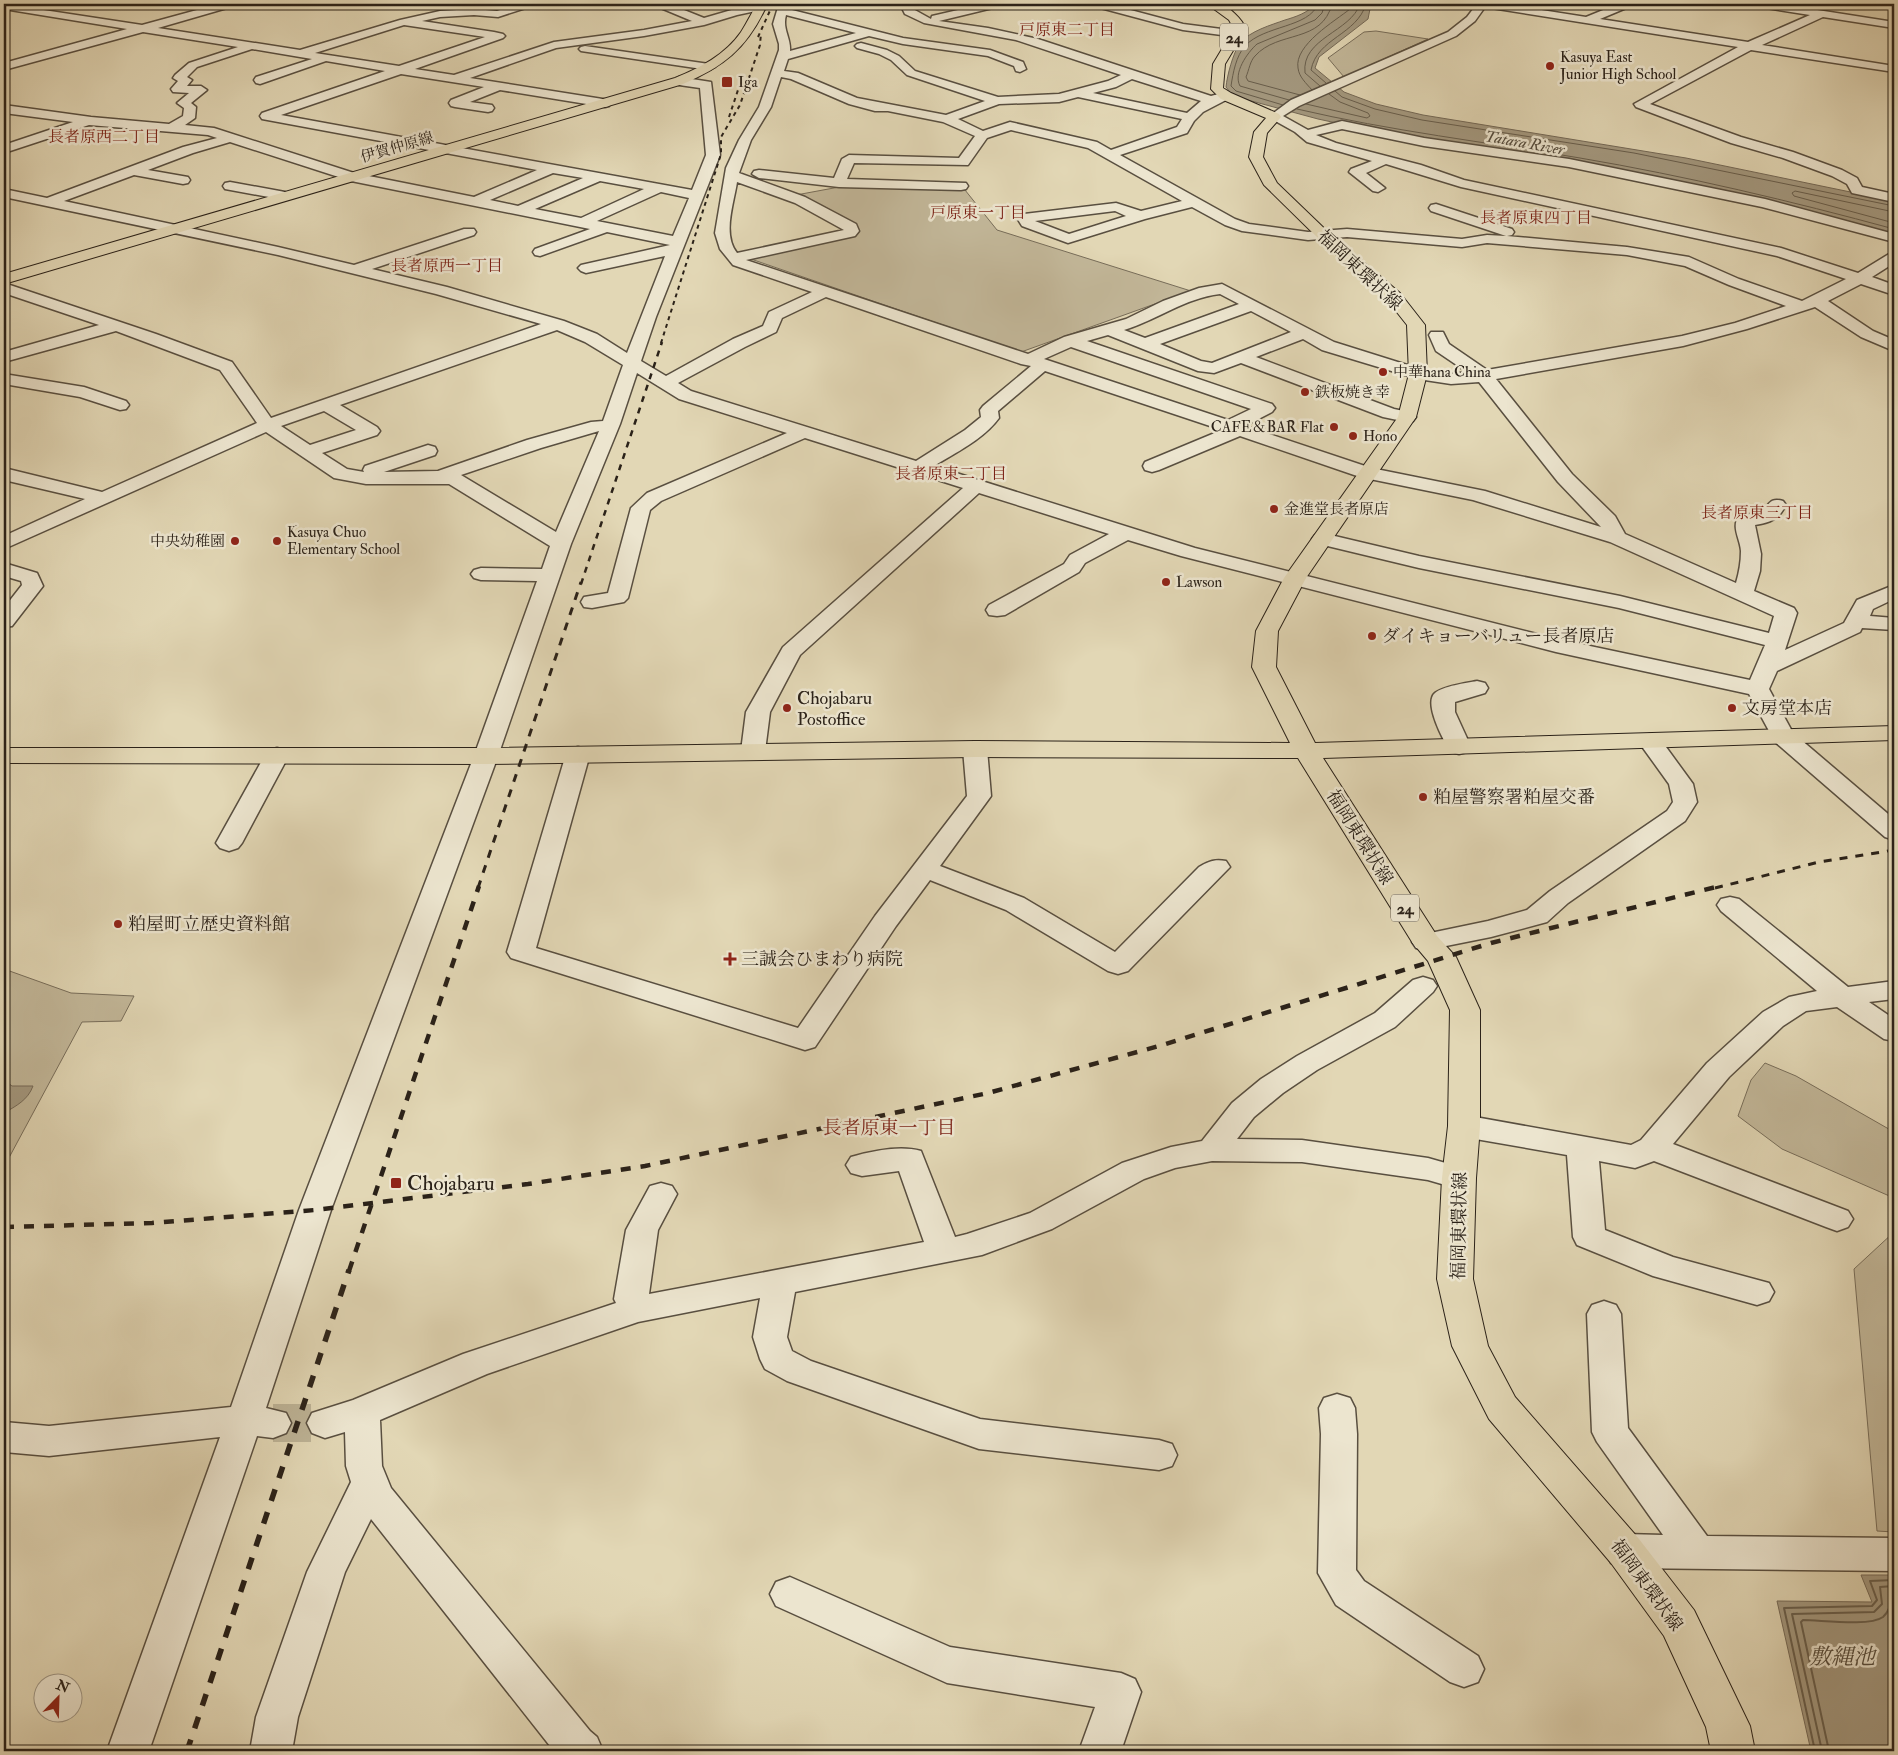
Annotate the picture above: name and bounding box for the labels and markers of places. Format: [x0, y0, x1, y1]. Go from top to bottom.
place label: Kasuya East Junior High School [1559, 48, 1676, 85]
marker: Kasuya East Junior High School [1544, 60, 1556, 72]
place label: Iga [738, 73, 758, 92]
marker: Iga [720, 75, 734, 89]
place label: 中華hana China [1393, 363, 1492, 382]
marker: 中華hana China [1377, 366, 1389, 378]
place label: 鉄板焼き幸 [1315, 383, 1390, 402]
marker: 鉄板焼き幸 [1299, 386, 1311, 398]
place label: CAFE＆BAR Flat [1211, 418, 1324, 437]
marker: CAFE＆BAR Flat [1328, 421, 1340, 433]
place label: Hono [1363, 427, 1397, 446]
marker: Hono [1347, 430, 1359, 442]
place label: 金進堂長者原店 [1284, 500, 1389, 519]
marker: 金進堂長者原店 [1268, 503, 1280, 515]
place label: Kasuya Chuo Elementary School [287, 523, 400, 559]
place label: 中央幼稚園 [150, 532, 225, 551]
marker: 中央幼稚園 [229, 535, 241, 547]
marker: Kasuya Chuo Elementary School [271, 535, 283, 547]
place label: Lawson [1176, 573, 1222, 592]
marker: Lawson [1160, 576, 1172, 588]
place label: ダイキョーバリュー長者原店 [1382, 625, 1614, 648]
marker: ダイキョーバリュー長者原店 [1366, 630, 1378, 642]
place label: Chojabaru Postoffice [797, 687, 872, 731]
place label: 文房堂本店 [1742, 697, 1832, 720]
marker: Chojabaru Postoffice [781, 702, 793, 714]
marker: 文房堂本店 [1726, 702, 1738, 714]
place label: 粕屋警察署粕屋交番 [1433, 786, 1595, 809]
marker: 粕屋警察署粕屋交番 [1417, 791, 1429, 803]
place label: 粕屋町立歴史資料館 [128, 913, 290, 936]
marker: 粕屋町立歴史資料館 [112, 918, 124, 930]
place label: 三誠会ひまわり病院 [741, 948, 903, 971]
marker: 三誠会ひまわり病院 [723, 952, 737, 966]
place label: Chojabaru [407, 1170, 495, 1197]
marker: Chojabaru [389, 1176, 403, 1190]

